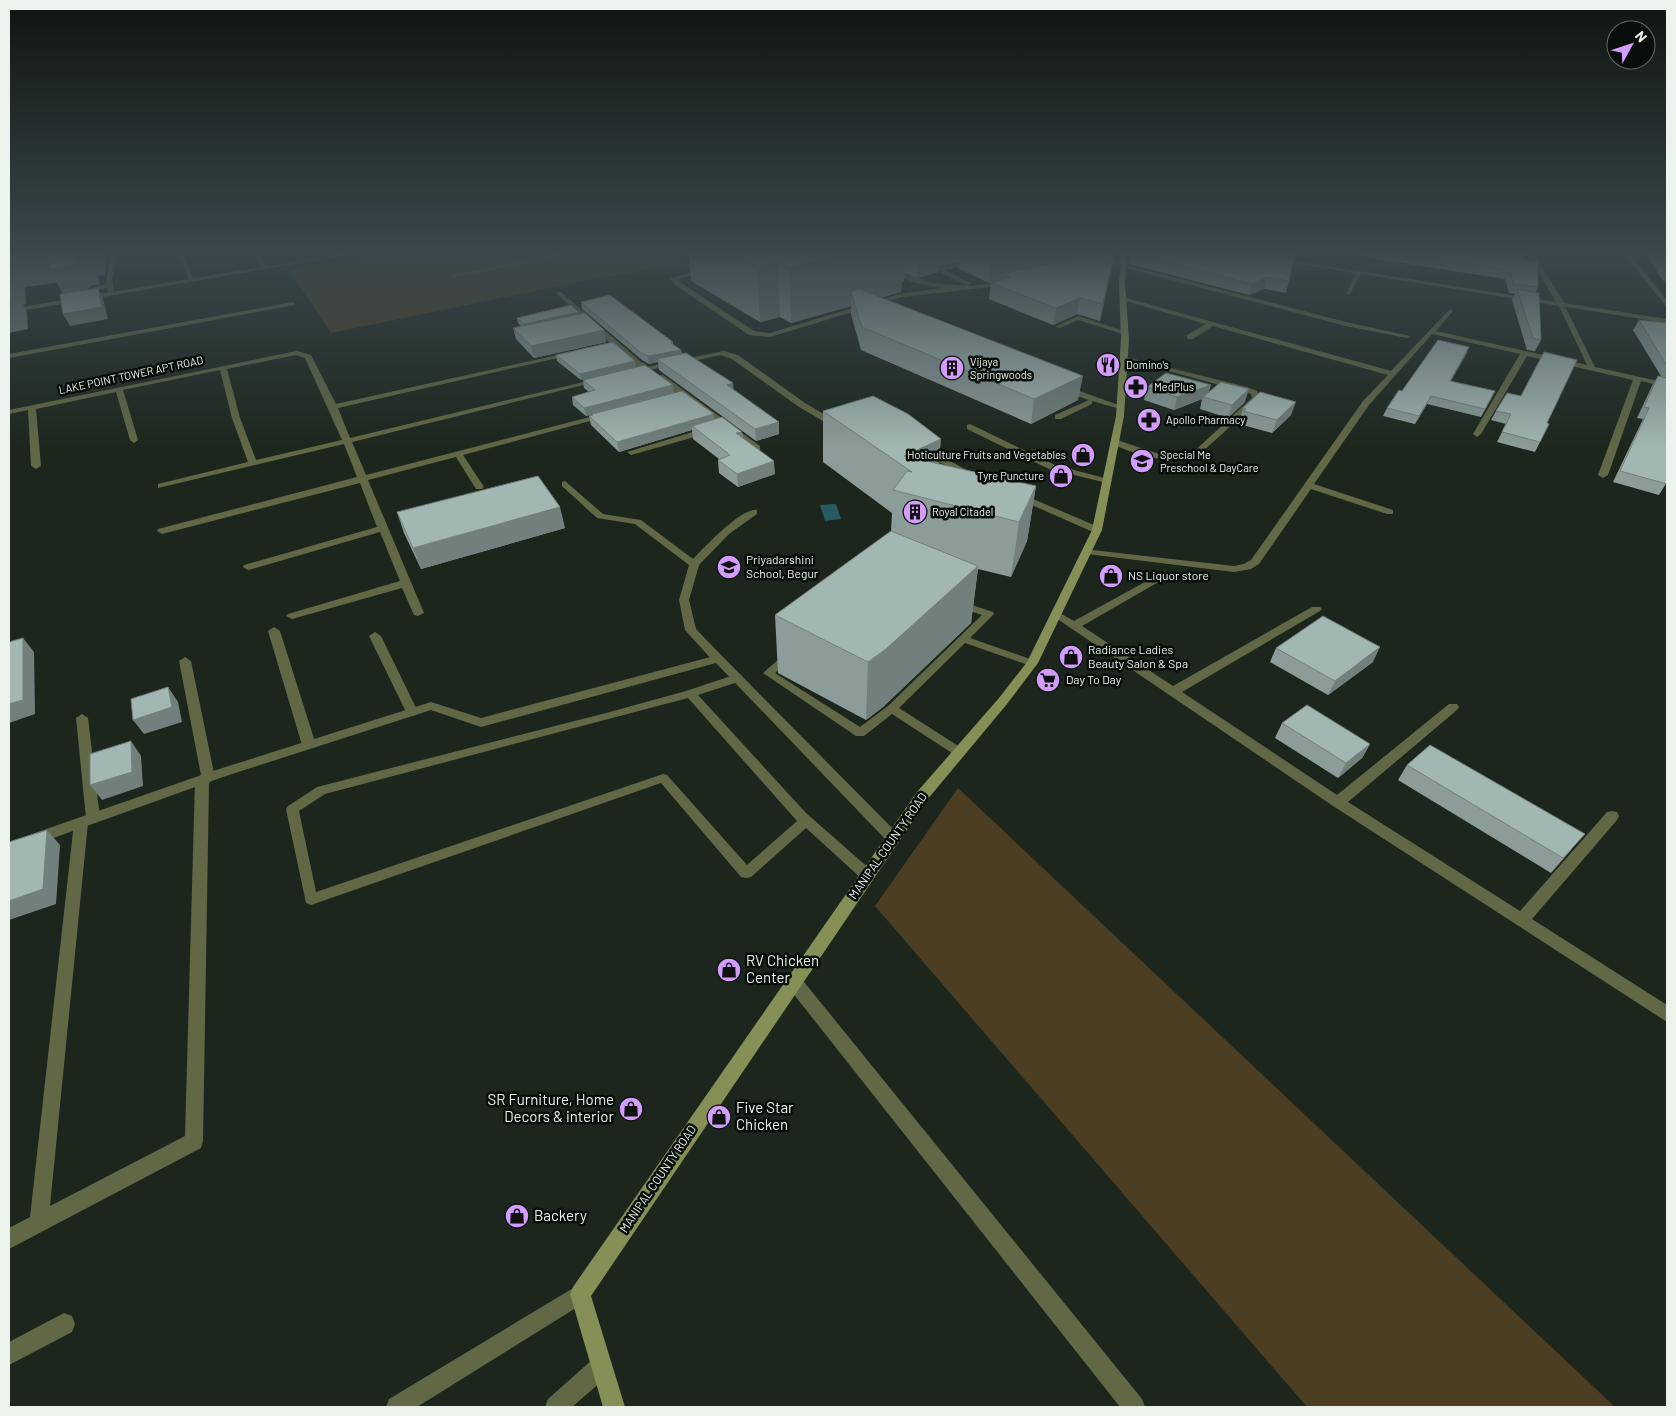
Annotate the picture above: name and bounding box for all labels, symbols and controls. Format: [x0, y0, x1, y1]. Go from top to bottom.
north arrow [1606, 20, 1656, 70]
text: N [1632, 27, 1651, 45]
restaurant icon: Domino's [1095, 352, 1121, 378]
street label: LAKE POINT TOWER APT ROAD [57, 353, 204, 396]
building icon: Vijaya Springwoods [939, 355, 965, 381]
place label: Vijaya Springwoods [970, 355, 1032, 381]
place label: Domino's [1126, 358, 1169, 371]
pharmacy icon: MedPlus [1123, 374, 1149, 400]
place label: MedPlus [1154, 380, 1194, 393]
pharmacy icon: Apollo Pharmacy [1136, 407, 1162, 433]
place label: Apollo Pharmacy [1166, 413, 1245, 426]
shop icon: Hoticulture Fruits and Vegetables [1070, 442, 1096, 468]
place label: Hoticulture Fruits and Vegetables [907, 448, 1066, 461]
school or university icon: Special Me Preschool & DayCare [1129, 448, 1155, 474]
place label: Special Me Preschool & DayCare [1160, 448, 1259, 474]
shop icon: Tyre Puncture [1048, 463, 1074, 489]
place label: Tyre Puncture [977, 469, 1044, 482]
building icon: Royal Citadel [902, 499, 928, 525]
place label: Royal Citadel [932, 505, 993, 518]
place label: Priyadarshini School, Begur [746, 552, 819, 580]
school or university icon: Priyadarshini School, Begur [716, 554, 742, 580]
shop icon: NS Liquor store [1098, 563, 1124, 589]
place label: NS Liquor store [1128, 568, 1209, 582]
place label: Radiance Ladies Beauty Salon & Spa [1088, 642, 1188, 670]
shop icon: Radiance Ladies Beauty Salon & Spa [1058, 644, 1084, 670]
supermarket icon: Day To Day [1035, 667, 1061, 693]
place label: Day To Day [1066, 672, 1122, 686]
street label: MANIPAL COUNTY ROAD [845, 790, 929, 901]
place label: RV Chicken Center [746, 951, 819, 986]
shop icon: RV Chicken Center [716, 957, 742, 983]
place label: SR Furniture, Home Decors & interior [488, 1090, 615, 1125]
shop icon: SR Furniture, Home Decors & interior [618, 1096, 644, 1122]
place label: Five Star Chicken [736, 1098, 794, 1133]
shop icon: Five Star Chicken [706, 1104, 732, 1130]
street label: MANIPAL COUNTY ROAD [616, 1122, 698, 1235]
shop icon: Backery [504, 1203, 530, 1229]
place label: Backery [534, 1206, 587, 1224]

